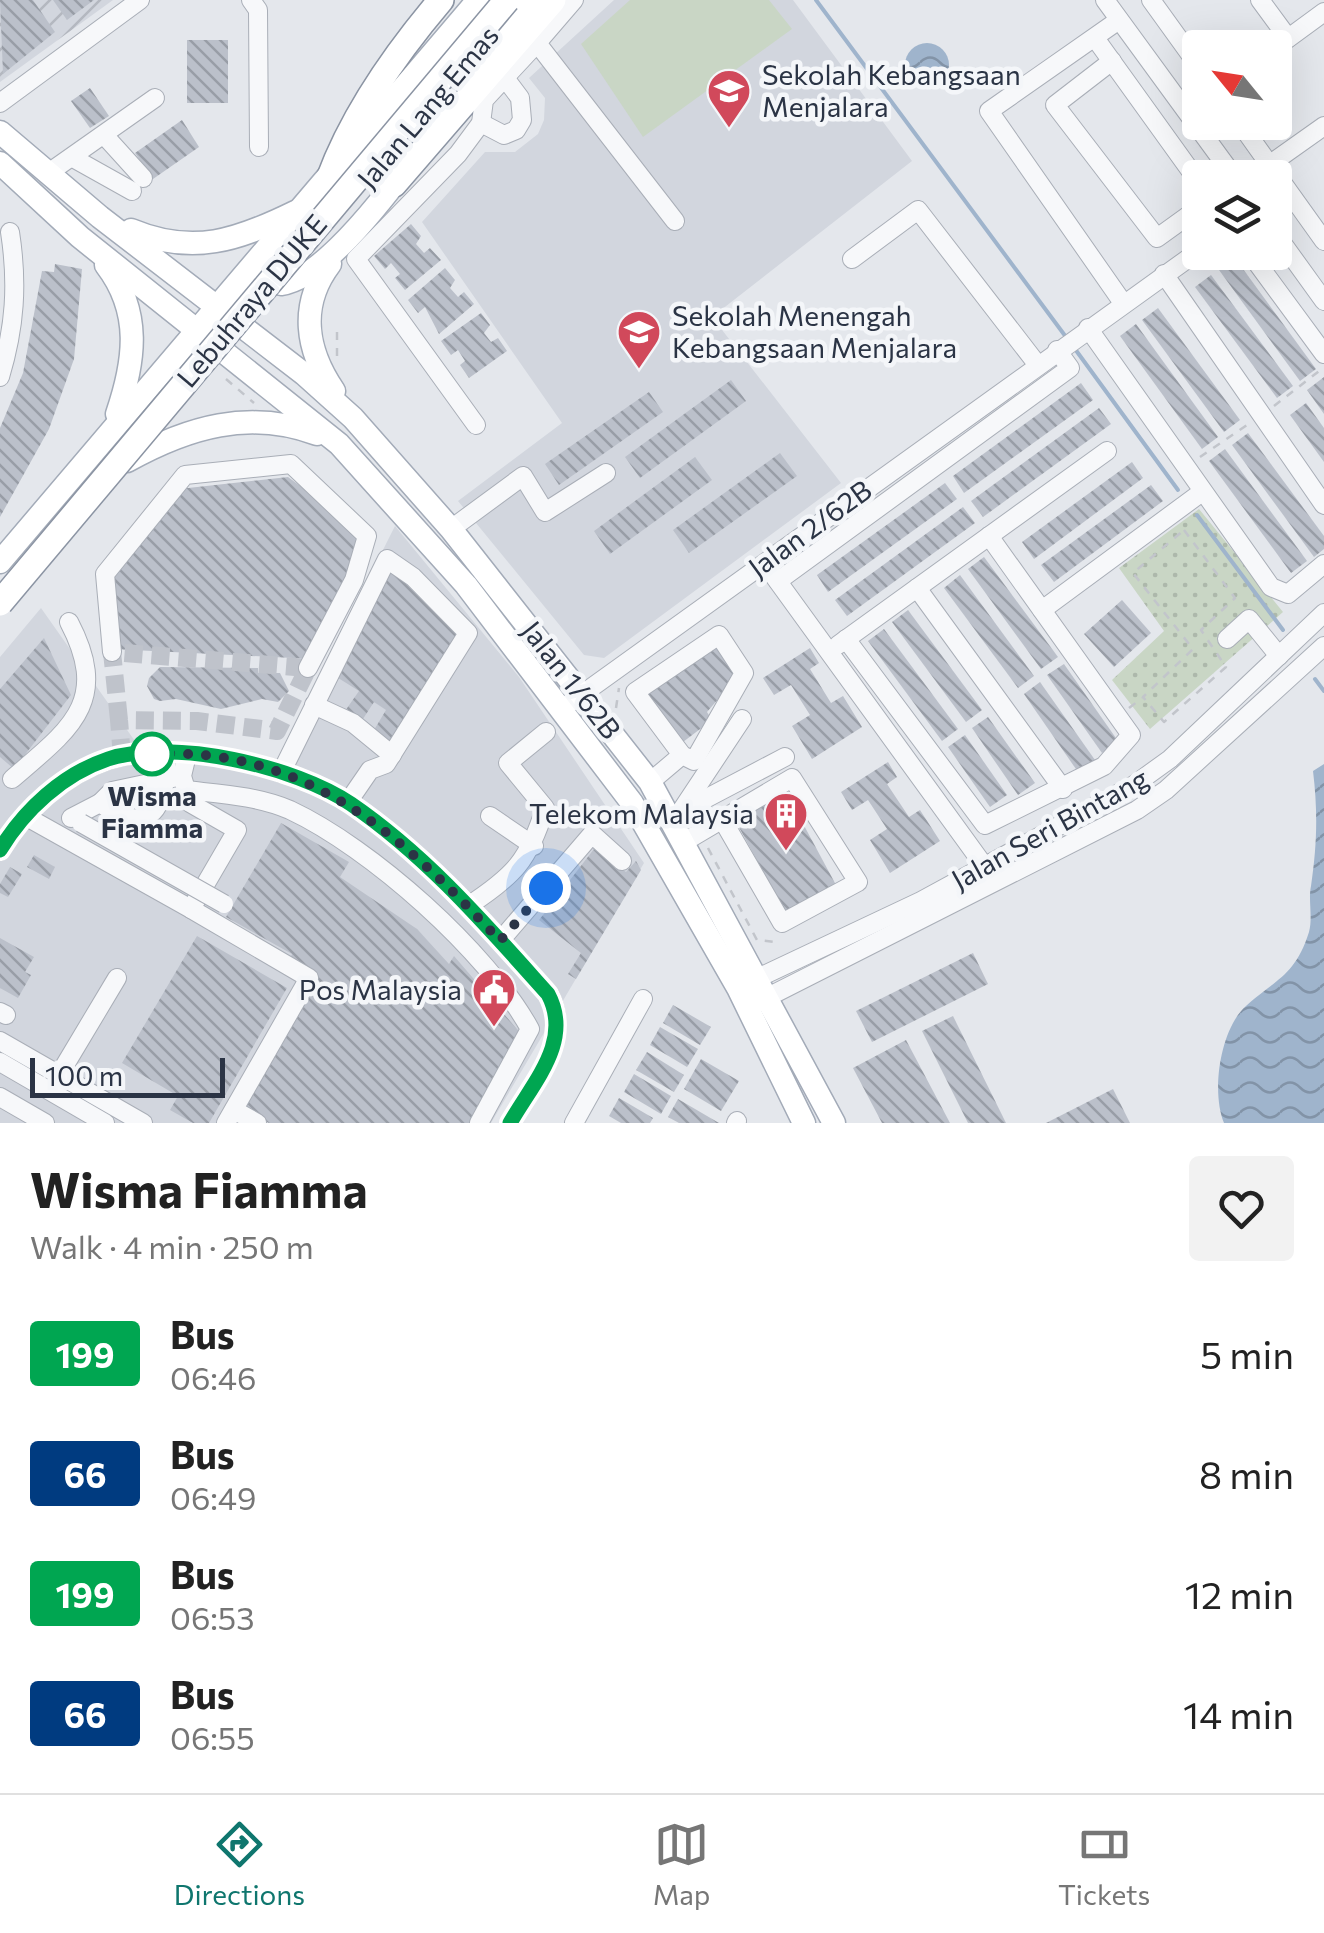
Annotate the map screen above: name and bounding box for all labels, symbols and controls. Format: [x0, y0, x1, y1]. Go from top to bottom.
street label: Jalan Lang Emas [349, 18, 505, 195]
north arrow [1182, 30, 1292, 140]
map controls [1182, 30, 1292, 270]
place label: Sekolah Kebangsaan Menjalara [762, 57, 1021, 123]
school or university icon: Sekolah Kebangsaan Menjalara [706, 68, 752, 129]
button: layers [1182, 160, 1292, 270]
street label: Lebuhraya DUKE [169, 207, 333, 394]
place label: Sekolah Menengah Kebangsaan Menjalara [672, 298, 957, 364]
school or university icon: Sekolah Menengah Kebangsaan Menjalara [616, 309, 662, 370]
street label: Jalan 2/62B [741, 472, 878, 584]
street label: Jalan 1/62B [515, 614, 628, 745]
marker: Wisma Fiamma [131, 733, 173, 775]
street label: Jalan Seri Bintang [945, 760, 1154, 896]
place label: Wisma Fiamma [101, 778, 203, 844]
building icon: Telekom Malaysia [763, 791, 809, 852]
place label: Telekom Malaysia [529, 796, 754, 830]
your location [521, 863, 571, 913]
public building icon: Pos Malaysia [471, 967, 517, 1028]
place label: Pos Malaysia [299, 972, 462, 1006]
scale bar [30, 1053, 225, 1098]
text: 100 m [45, 1058, 123, 1092]
button: heart [1189, 1156, 1294, 1261]
text: Wisma Fiamma [30, 1159, 368, 1218]
text: Walk · 4 min · 250 m [30, 1226, 314, 1266]
text: Bus [170, 1310, 235, 1357]
text: 5 min [1200, 1330, 1294, 1377]
text: 199 [55, 1332, 115, 1375]
text: 06:46 [170, 1357, 256, 1397]
text: Bus [170, 1430, 235, 1477]
text: 8 min [1199, 1450, 1294, 1497]
text: 66 [63, 1452, 107, 1495]
text: 06:49 [170, 1477, 256, 1517]
text: Bus [170, 1550, 235, 1597]
text: 12 min [1185, 1570, 1294, 1617]
text: 199 [55, 1572, 115, 1615]
text: 06:53 [170, 1597, 255, 1637]
text: Bus [170, 1670, 235, 1717]
text: 14 min [1183, 1690, 1294, 1737]
text: 66 [63, 1692, 107, 1735]
text: 06:55 [170, 1717, 255, 1757]
tab: Directions [174, 1817, 305, 1911]
tab: Map [653, 1817, 710, 1911]
tab: Tickets [1058, 1817, 1150, 1911]

